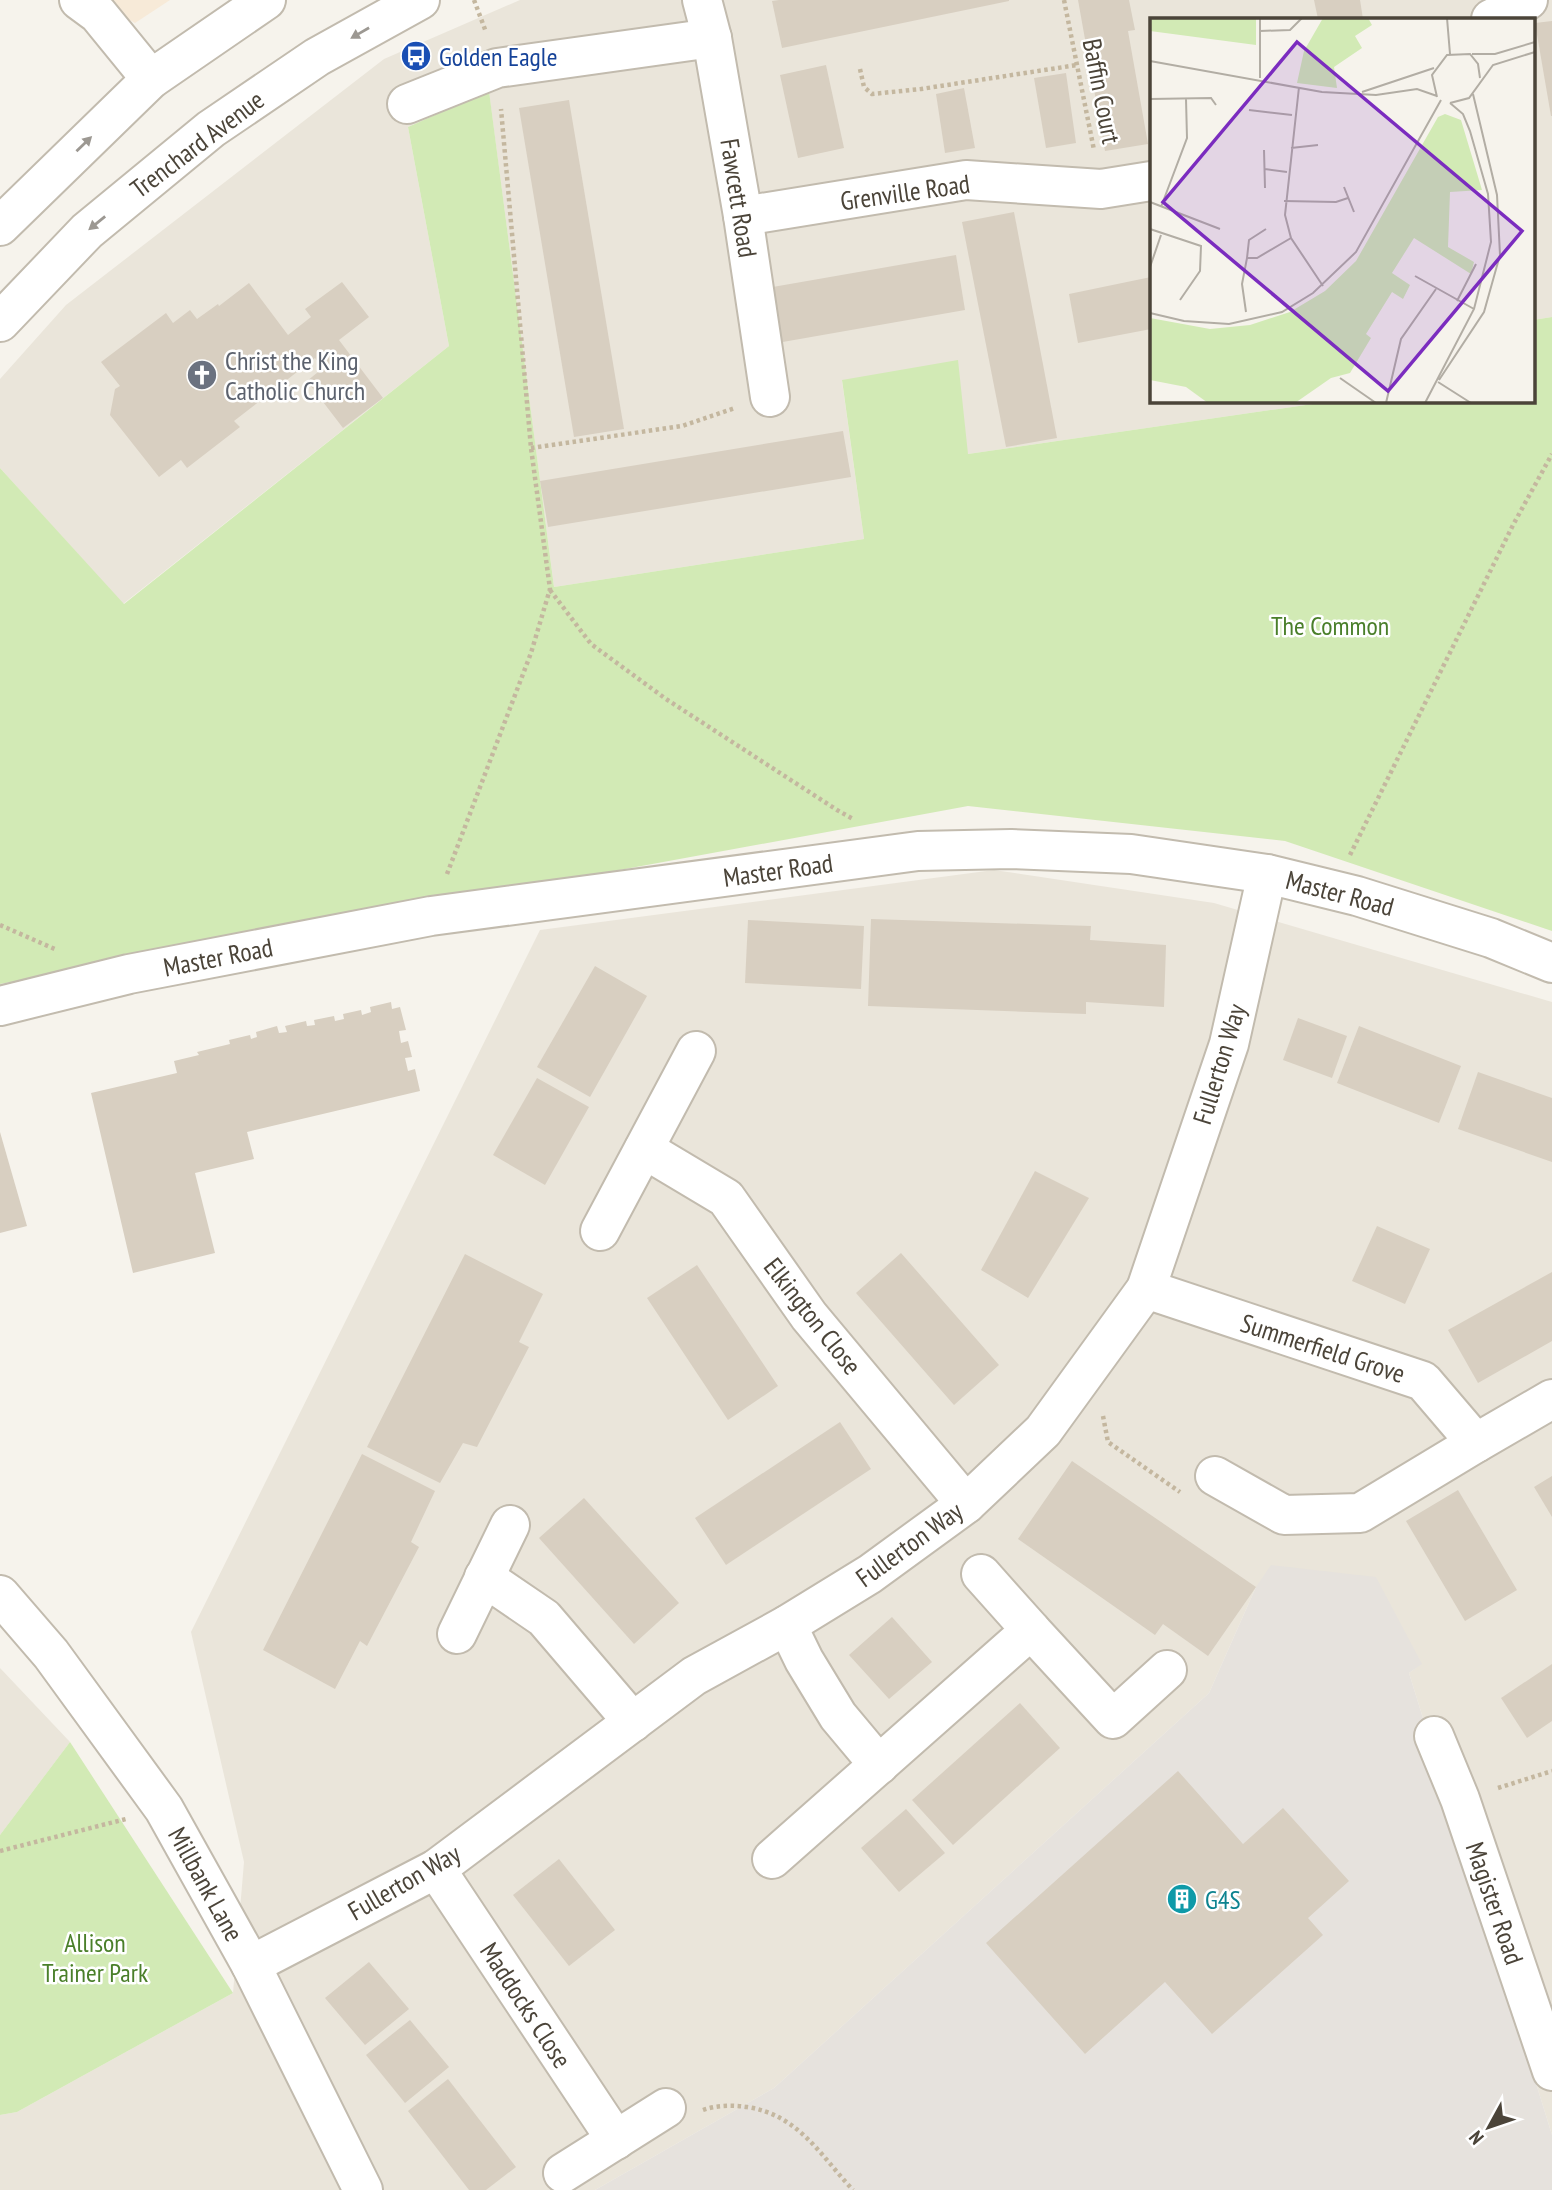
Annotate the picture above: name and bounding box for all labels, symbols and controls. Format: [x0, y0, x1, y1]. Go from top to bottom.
inset map [1150, 18, 1534, 402]
one-way arrow [350, 27, 370, 39]
street label: Baffin Court [1076, 36, 1128, 146]
bus stop icon: Golden Eagle [399, 39, 433, 73]
place label: Golden Eagle [439, 40, 558, 73]
street label: Trenchard Avenue [124, 83, 270, 205]
one-way arrow [76, 136, 92, 152]
street label: Fawcett Road [713, 136, 765, 260]
street label: Grenville Road [838, 167, 972, 217]
one-way arrow [88, 215, 105, 230]
place label: Christ the King Catholic Church [225, 344, 365, 407]
church icon: Christ the King Catholic Church [185, 358, 219, 392]
park label: The Common [1271, 609, 1389, 642]
street label: Master Road [721, 846, 835, 894]
street label: Master Road [1282, 863, 1398, 923]
street label: Master Road [161, 930, 275, 984]
street label: Fullerton Way [1185, 1000, 1253, 1128]
street label: Elkington Close [757, 1251, 869, 1381]
street label: Summerfield Grove [1237, 1306, 1409, 1390]
street label: Fullerton Way [849, 1494, 969, 1594]
street label: Millbank Lane [161, 1821, 251, 1947]
street label: Fullerton Way [342, 1837, 466, 1927]
street label: Magister Road [1459, 1837, 1531, 1969]
building icon: G4S [1165, 1882, 1199, 1916]
place label: G4S [1205, 1883, 1241, 1916]
park label: Allison Trainer Park [42, 1926, 148, 1989]
street label: Maddocks Close [473, 1936, 579, 2074]
north arrow [1454, 2092, 1524, 2162]
text: N [1463, 2126, 1488, 2150]

